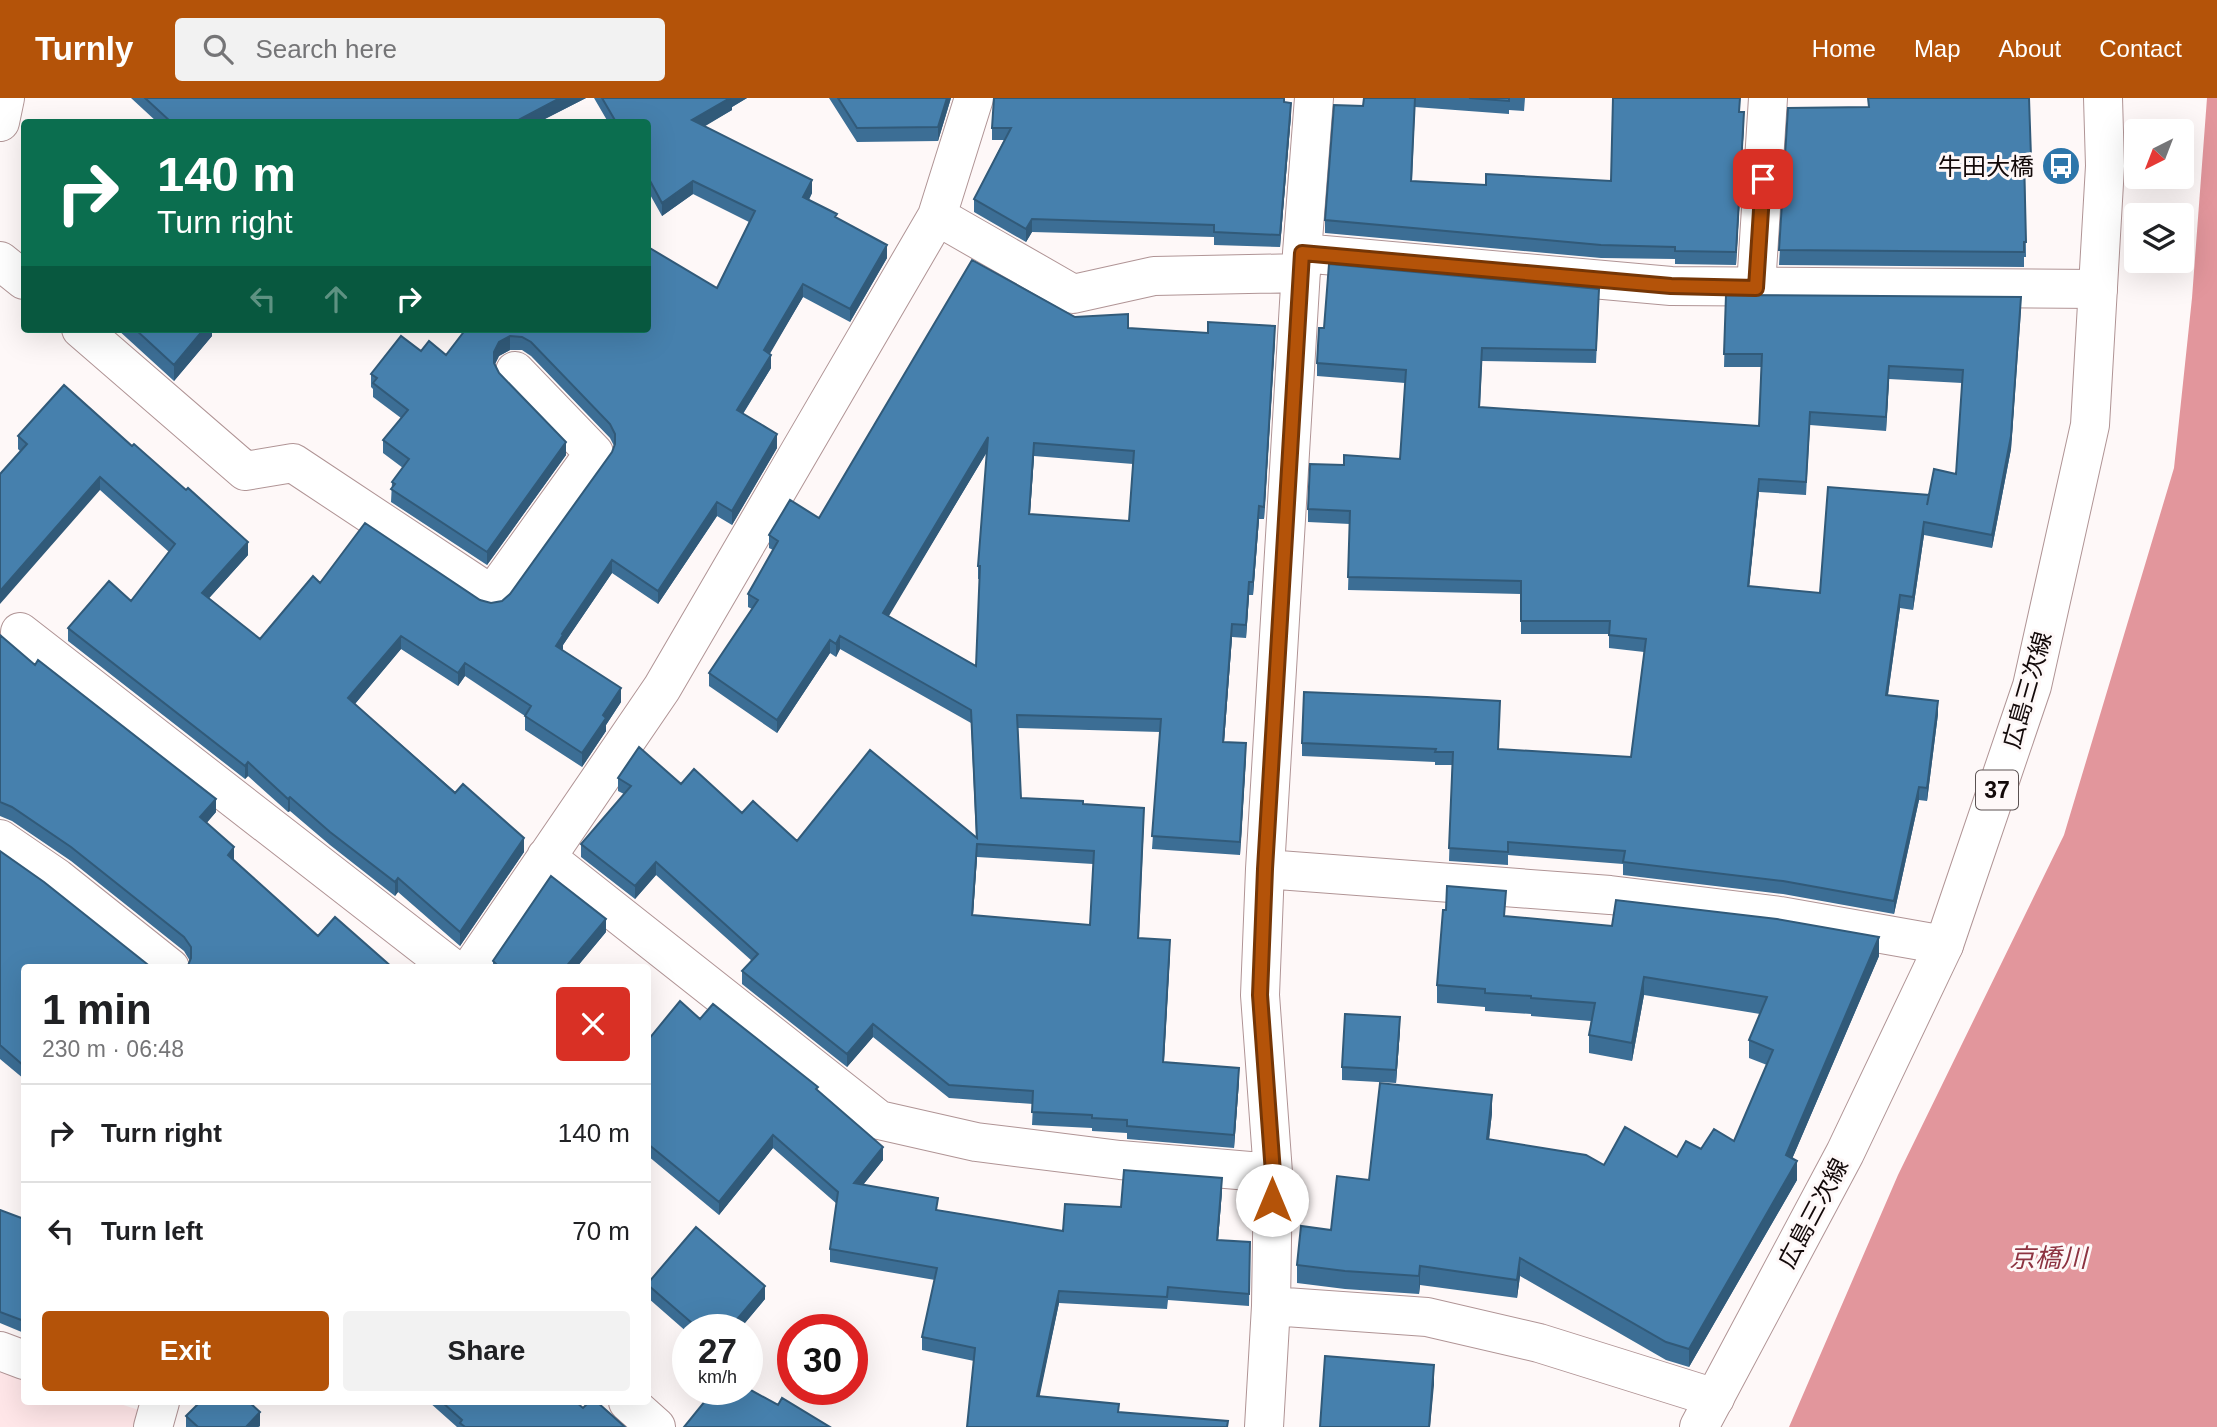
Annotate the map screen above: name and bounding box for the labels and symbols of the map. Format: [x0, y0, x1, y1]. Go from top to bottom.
north arrow [2124, 119, 2194, 189]
bus stop icon: 牛田大橋 [2040, 145, 2082, 187]
pin [1733, 149, 1793, 209]
place label: 牛田大橋 [1938, 153, 2034, 180]
street label: 広島三次線 [1997, 629, 2057, 751]
road number: 37 [1976, 770, 2018, 810]
street label: 広島三次線 [1773, 1154, 1853, 1272]
position arrow [1235, 1163, 1309, 1237]
water label: 京橋川 [2009, 1243, 2090, 1273]
speed limit sign: 30 [777, 1314, 868, 1405]

